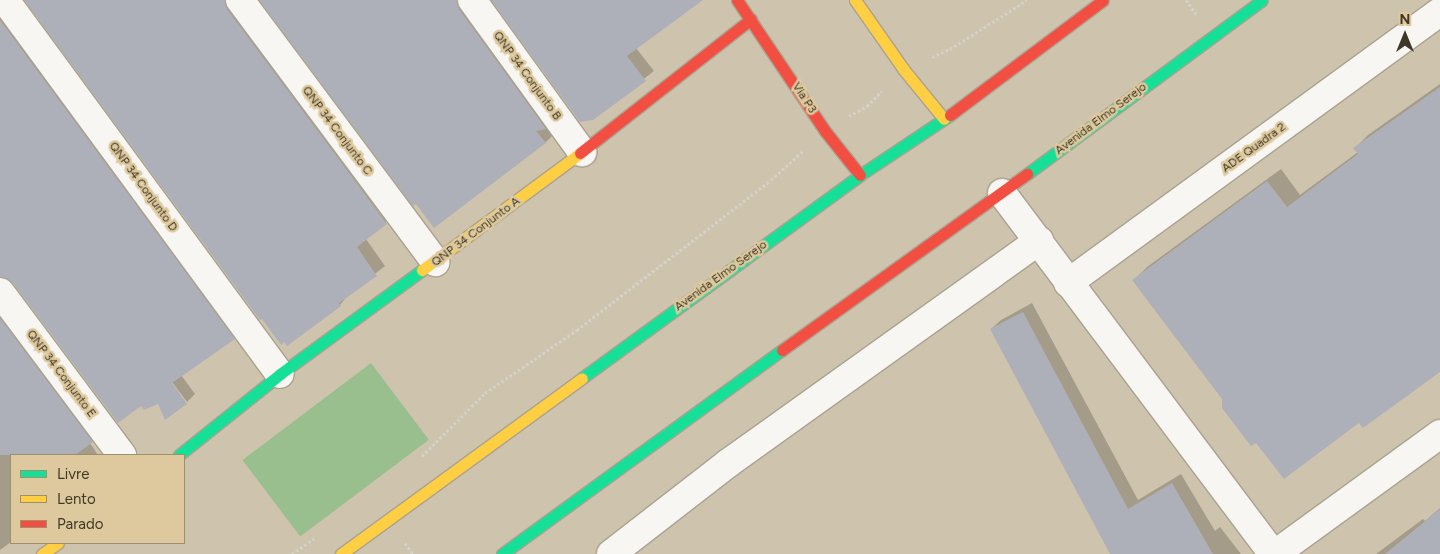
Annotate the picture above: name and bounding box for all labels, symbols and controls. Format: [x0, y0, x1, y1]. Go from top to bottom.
north arrow [1380, 10, 1430, 60]
text: N [1400, 11, 1410, 28]
street label: QNP 34 Conjunto B [490, 29, 564, 123]
street label: Via P3 [789, 80, 819, 116]
street label: Avenida Elmo Serejo [1052, 80, 1150, 158]
street label: QNP 34 Conjunto C [299, 84, 375, 178]
street label: ADE Quadra 2 [1219, 120, 1289, 176]
street label: QNP 34 Conjunto D [106, 139, 180, 235]
street label: QNP 34 Conjunto A [429, 194, 523, 270]
street label: Avenida Elmo Serejo [672, 238, 770, 314]
street label: QNP 34 Conjunto E [23, 327, 99, 421]
legend [10, 454, 185, 544]
text: Livre [57, 465, 89, 483]
text: Lento [57, 490, 96, 508]
text: Parado [57, 515, 103, 533]

